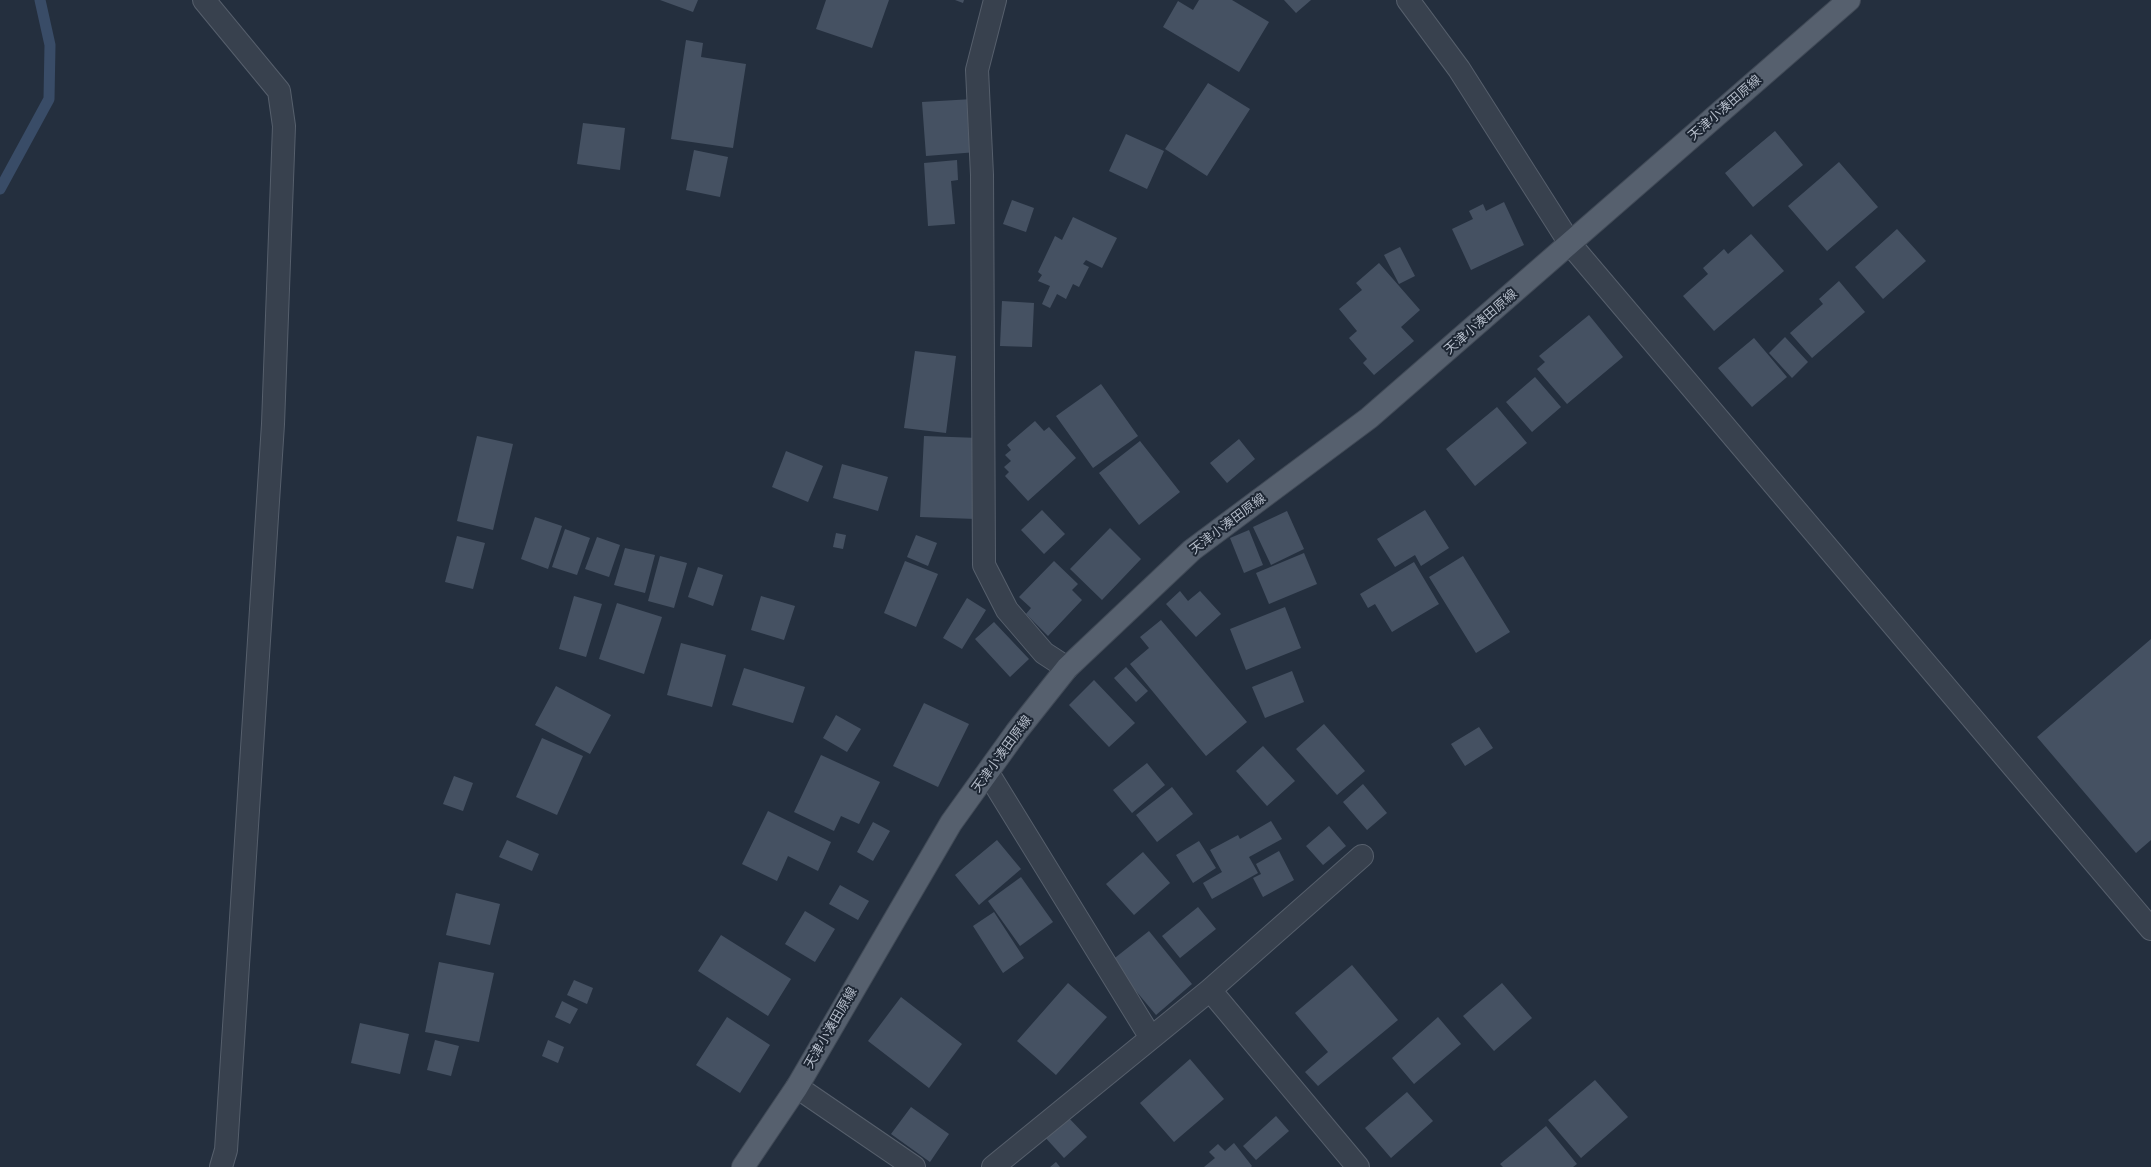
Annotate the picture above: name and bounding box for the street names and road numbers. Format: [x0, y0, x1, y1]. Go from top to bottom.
street label: 天津小湊田原線 [1686, 72, 1764, 144]
street label: 天津小湊田原線 [1442, 286, 1520, 358]
street label: 天津小湊田原線 [1187, 490, 1269, 558]
street label: 天津小湊田原線 [969, 713, 1035, 795]
street label: 天津小湊田原線 [801, 985, 861, 1071]

